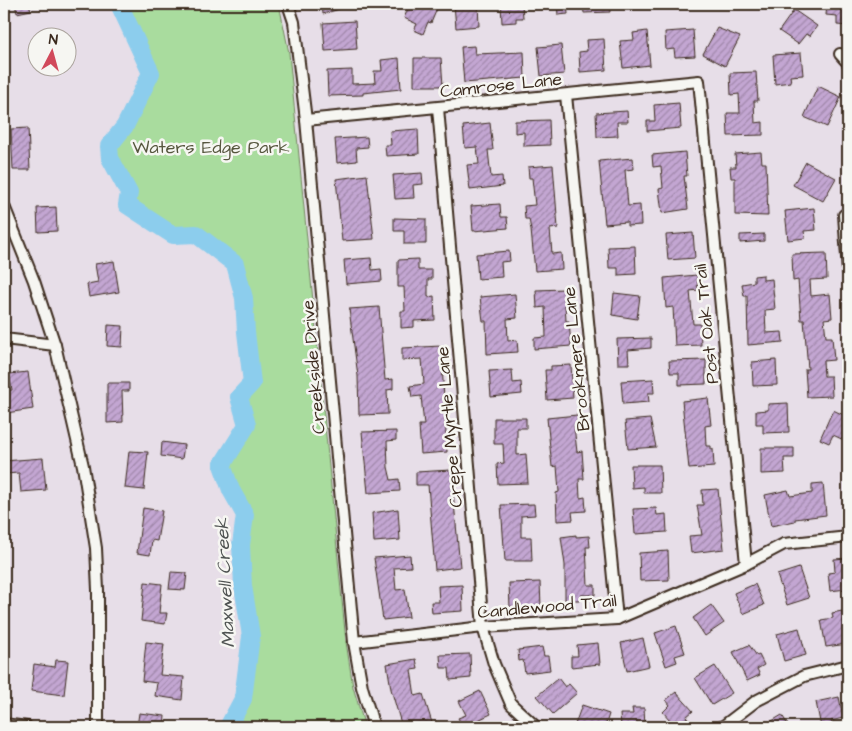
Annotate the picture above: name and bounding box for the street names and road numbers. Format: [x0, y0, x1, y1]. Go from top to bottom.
street label: Camrose Lane [439, 67, 563, 104]
street label: Post Oak Trail [688, 263, 725, 385]
street label: Brookmere Lane [556, 285, 597, 432]
street label: Creekside Drive [295, 299, 332, 435]
street label: Crepe Myrtle Lane [430, 345, 470, 508]
street label: Candlewood Trail [476, 588, 618, 625]

